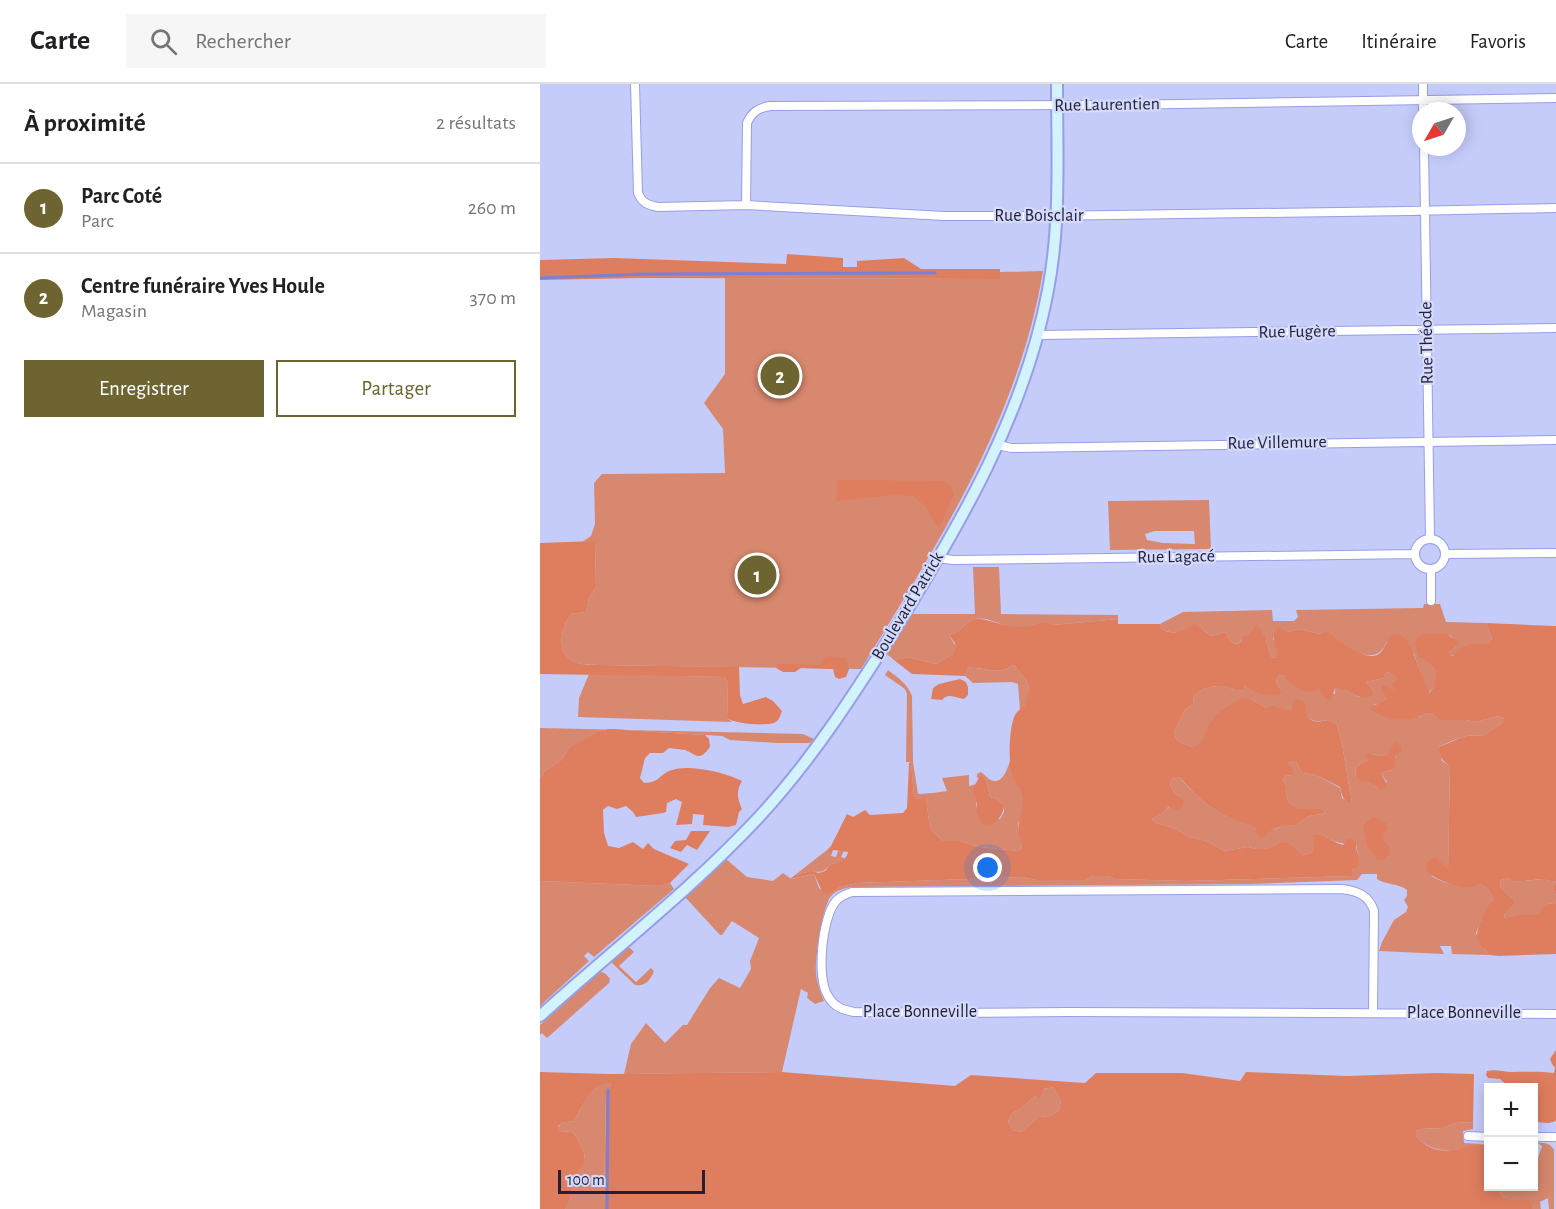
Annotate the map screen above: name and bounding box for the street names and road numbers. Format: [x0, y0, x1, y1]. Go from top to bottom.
street label: Rue Laurentien [1054, 95, 1160, 115]
street label: Rue Boisclair [994, 207, 1084, 225]
street label: Rue Théode [1417, 301, 1437, 385]
street label: Rue Fugère [1258, 322, 1336, 342]
street label: Rue Villemure [1227, 433, 1327, 453]
street label: Rue Lagacé [1137, 547, 1215, 567]
street label: Boulevard Patrick [869, 548, 948, 663]
street label: Place Bonneville [863, 1003, 977, 1021]
street label: Place Bonneville [1407, 1004, 1521, 1022]

